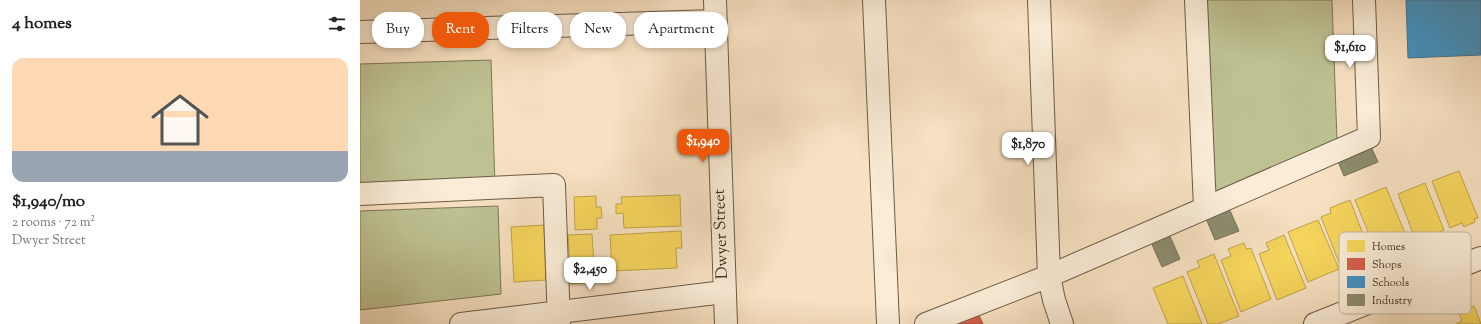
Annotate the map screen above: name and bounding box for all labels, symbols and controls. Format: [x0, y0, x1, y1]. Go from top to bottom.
text: 4 homes [12, 12, 72, 36]
chip: Buy [372, 12, 424, 48]
chip: Rent [432, 12, 489, 48]
chip: Filters [497, 12, 562, 48]
chip: New [570, 12, 626, 48]
chip: Apartment [634, 12, 728, 48]
icon: filters [326, 13, 348, 35]
pin: $1,610 [1317, 35, 1383, 69]
text: $1,610 [1334, 39, 1366, 57]
icon: home [144, 84, 216, 156]
pin: $1,940 [670, 129, 736, 163]
pin: $1,870 [995, 132, 1061, 166]
text: $1,940 [686, 133, 720, 151]
text: $1,870 [1011, 136, 1045, 154]
street label: Dwyer Street [709, 188, 735, 280]
text: $1,940/mo [12, 190, 85, 214]
text: 2 rooms · 72 m² [12, 214, 95, 232]
text: Dwyer Street [12, 232, 86, 250]
legend [1339, 232, 1471, 314]
text: Homes [1372, 239, 1405, 255]
pin: $2,450 [557, 257, 623, 291]
text: Shops [1372, 257, 1401, 273]
text: $2,450 [573, 261, 607, 279]
text: Schools [1372, 275, 1409, 291]
text: Industry [1372, 293, 1413, 309]

